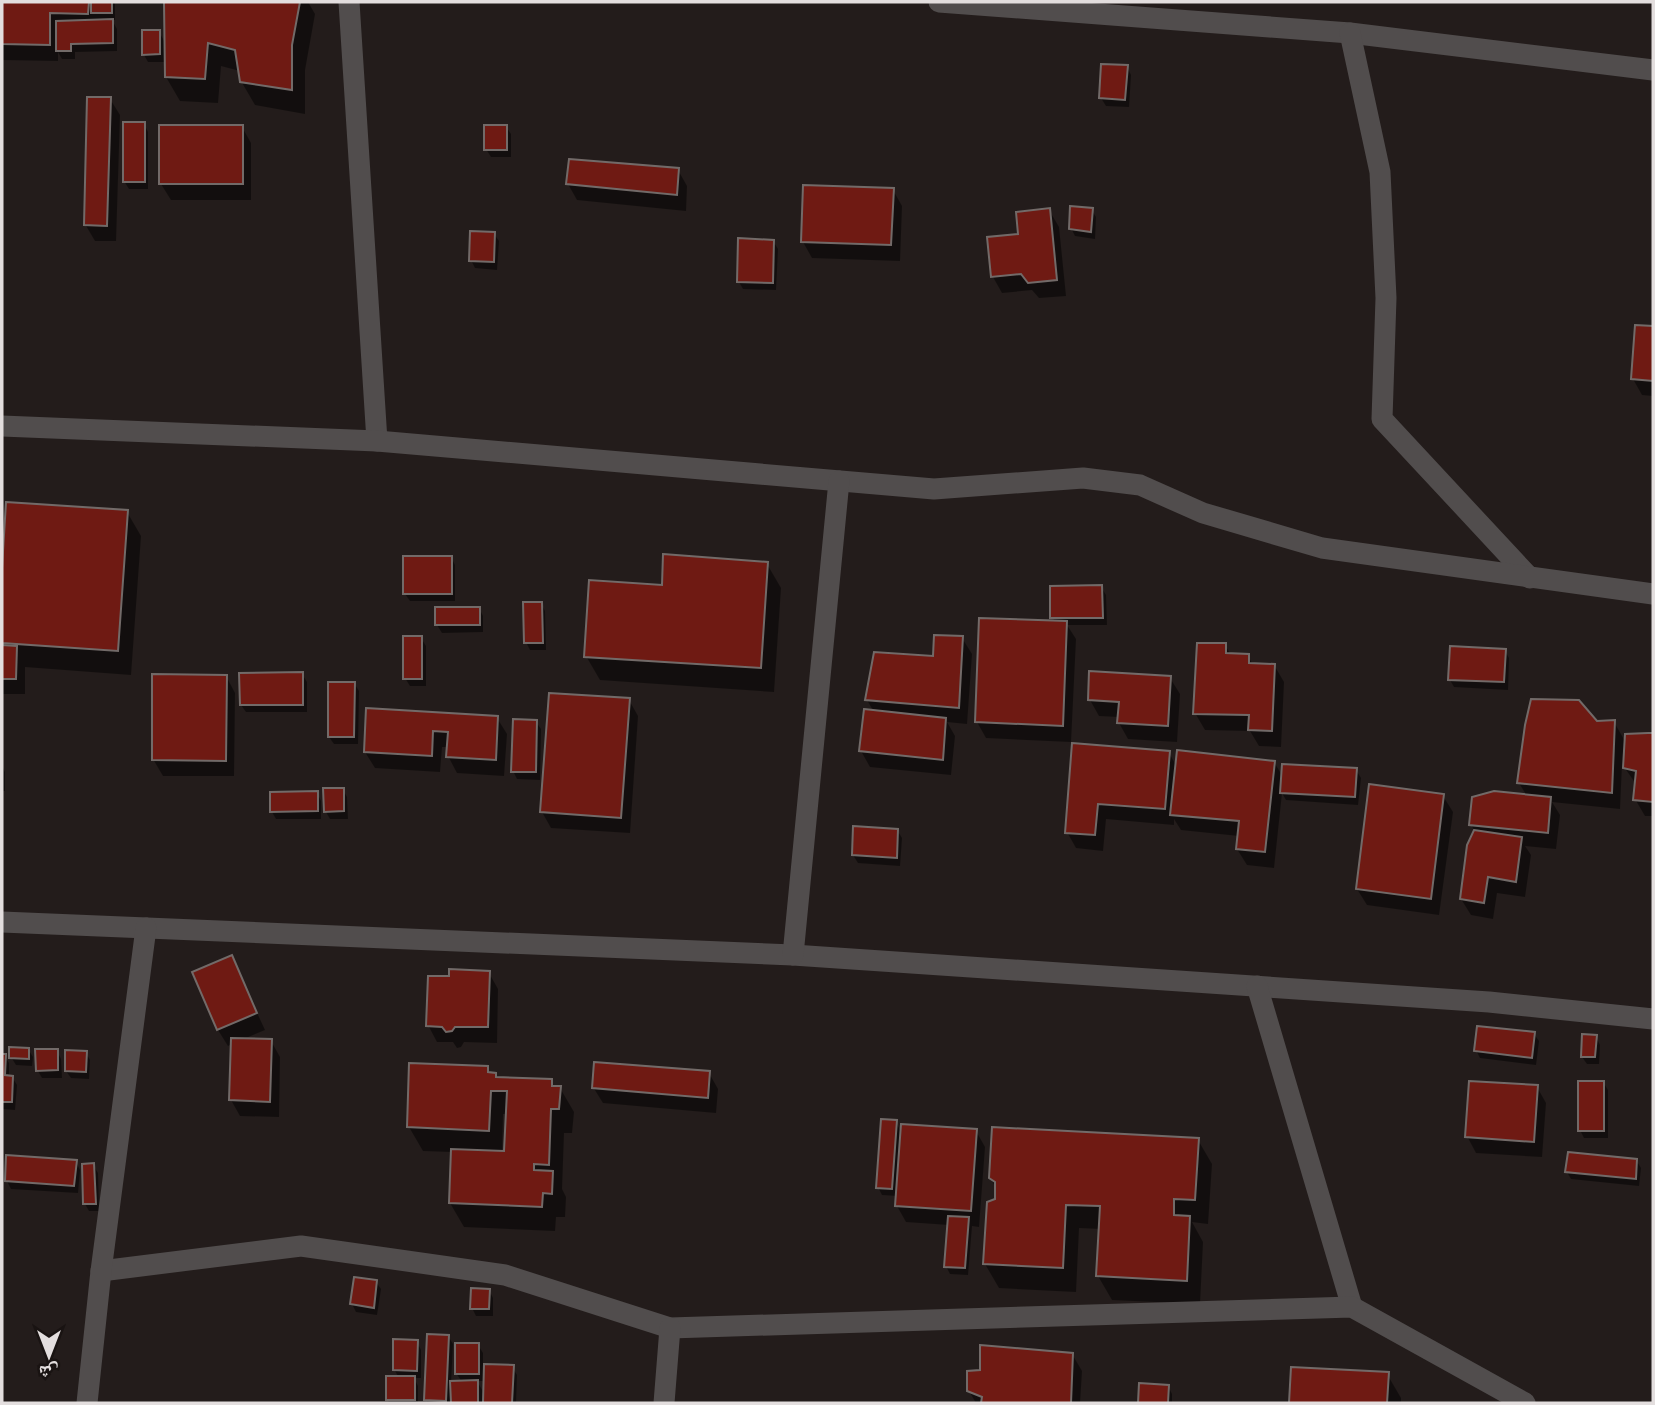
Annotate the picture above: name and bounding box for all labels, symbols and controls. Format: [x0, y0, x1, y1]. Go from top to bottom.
north arrow [14, 1321, 84, 1391]
text: ش [39, 1359, 59, 1385]

